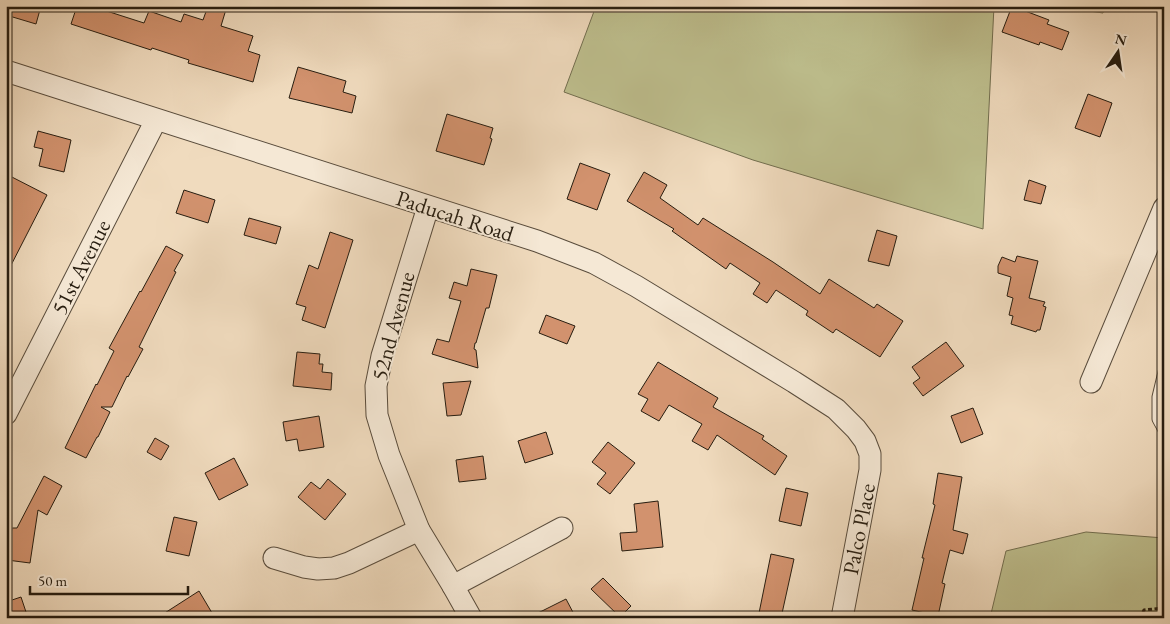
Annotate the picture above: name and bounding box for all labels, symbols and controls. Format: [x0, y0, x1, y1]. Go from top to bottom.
north arrow [1092, 28, 1142, 78]
text: N [1113, 29, 1129, 50]
street label: Paducah Road [393, 183, 518, 249]
street label: 51st Avenue [45, 214, 117, 319]
street label: 52nd Avenue [365, 268, 422, 384]
street label: Palco Place [836, 481, 882, 577]
scale bar [30, 564, 188, 596]
text: 50 m [38, 571, 67, 590]

